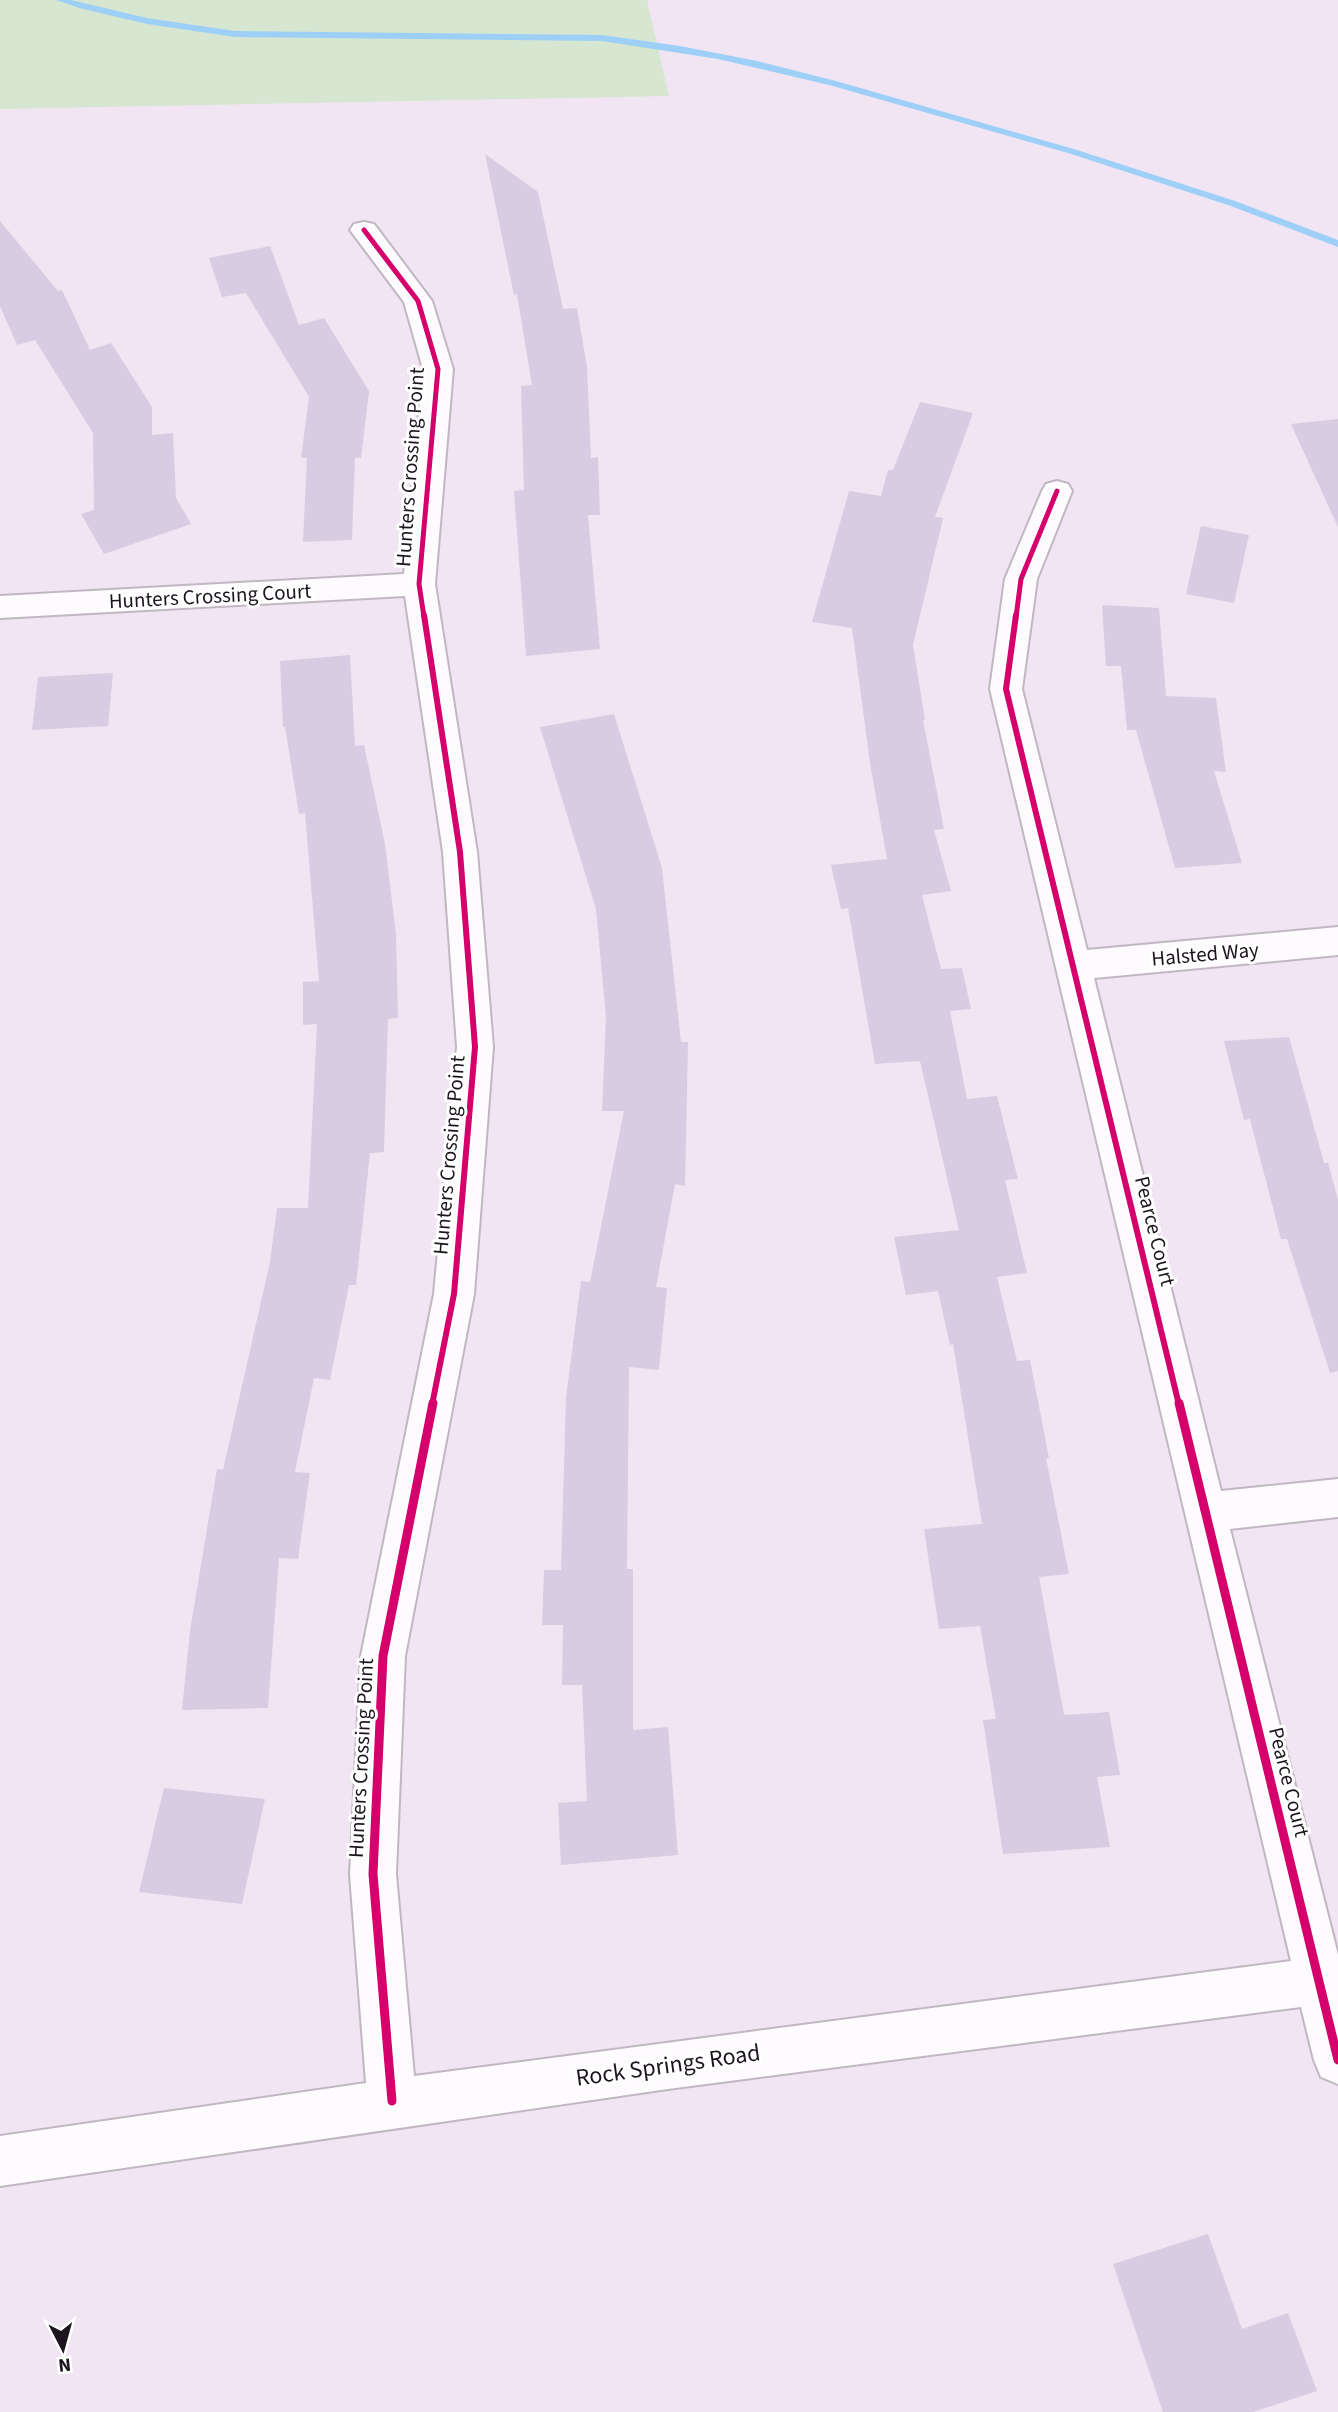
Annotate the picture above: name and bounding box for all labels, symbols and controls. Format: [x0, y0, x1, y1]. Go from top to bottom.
street label: Hunters Crossing Point [388, 366, 432, 568]
street label: Hunters Crossing Court [108, 576, 312, 616]
street label: Halsted Way [1150, 934, 1260, 974]
street label: Hunters Crossing Point [425, 1054, 473, 1256]
street label: Pearce Court [1127, 1173, 1183, 1289]
street label: Hunters Crossing Point [341, 1657, 381, 1859]
street label: Pearce Court [1261, 1724, 1317, 1840]
street label: Rock Springs Road [574, 2035, 763, 2096]
north arrow [28, 2314, 98, 2384]
text: N [57, 2350, 72, 2379]

